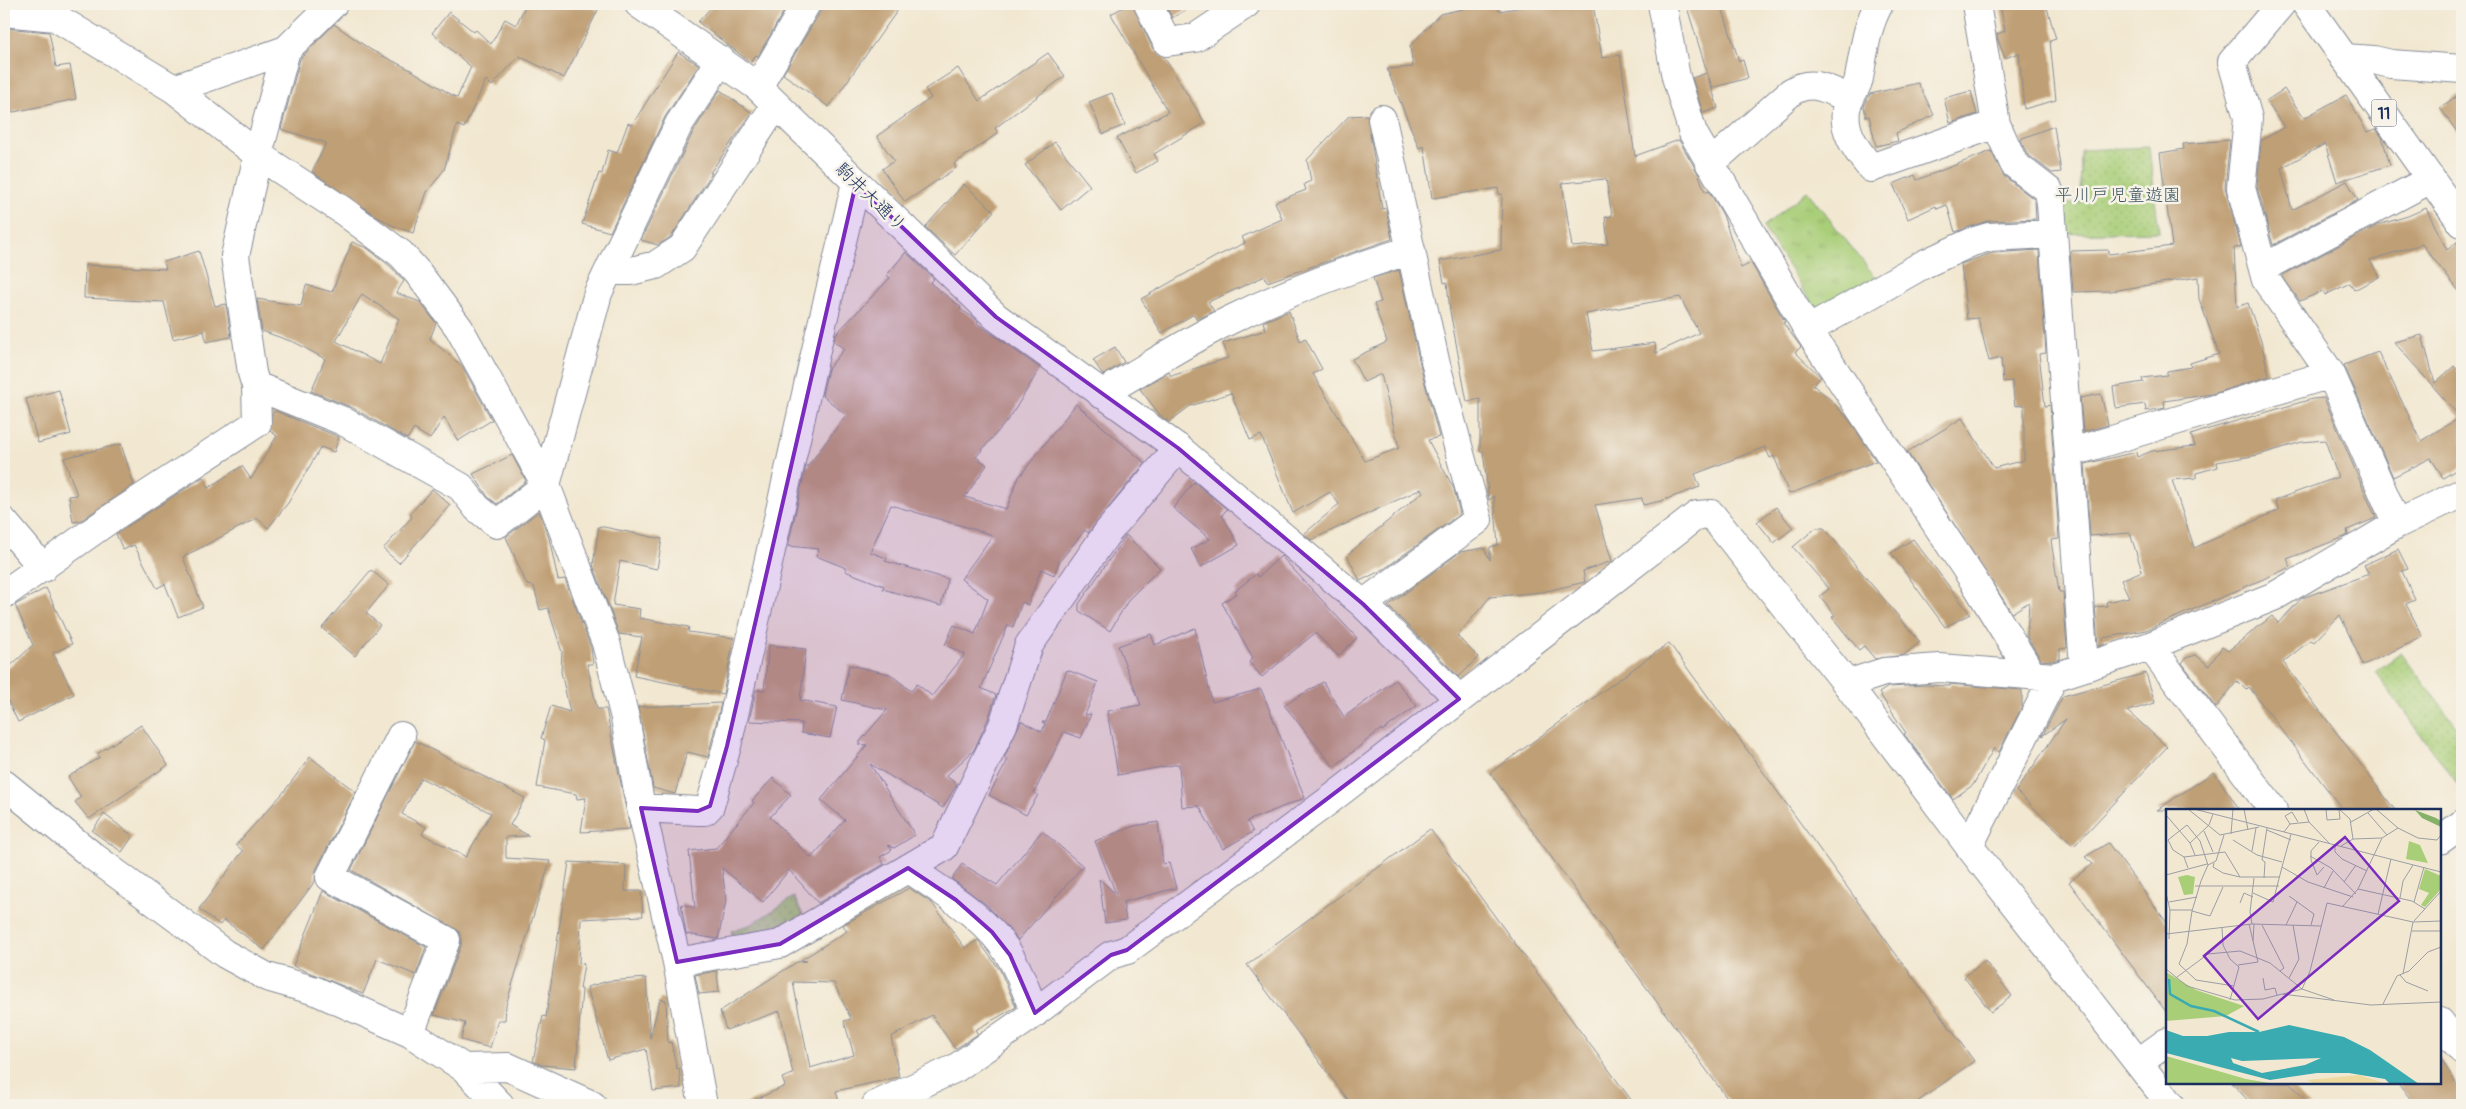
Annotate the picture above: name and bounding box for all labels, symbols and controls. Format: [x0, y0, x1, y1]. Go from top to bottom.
road number: 11 [2372, 100, 2396, 126]
street label: 駒井大通り [830, 158, 911, 237]
park label: 平川戸児童遊園 [2055, 184, 2181, 207]
inset map [2166, 809, 2441, 1084]

